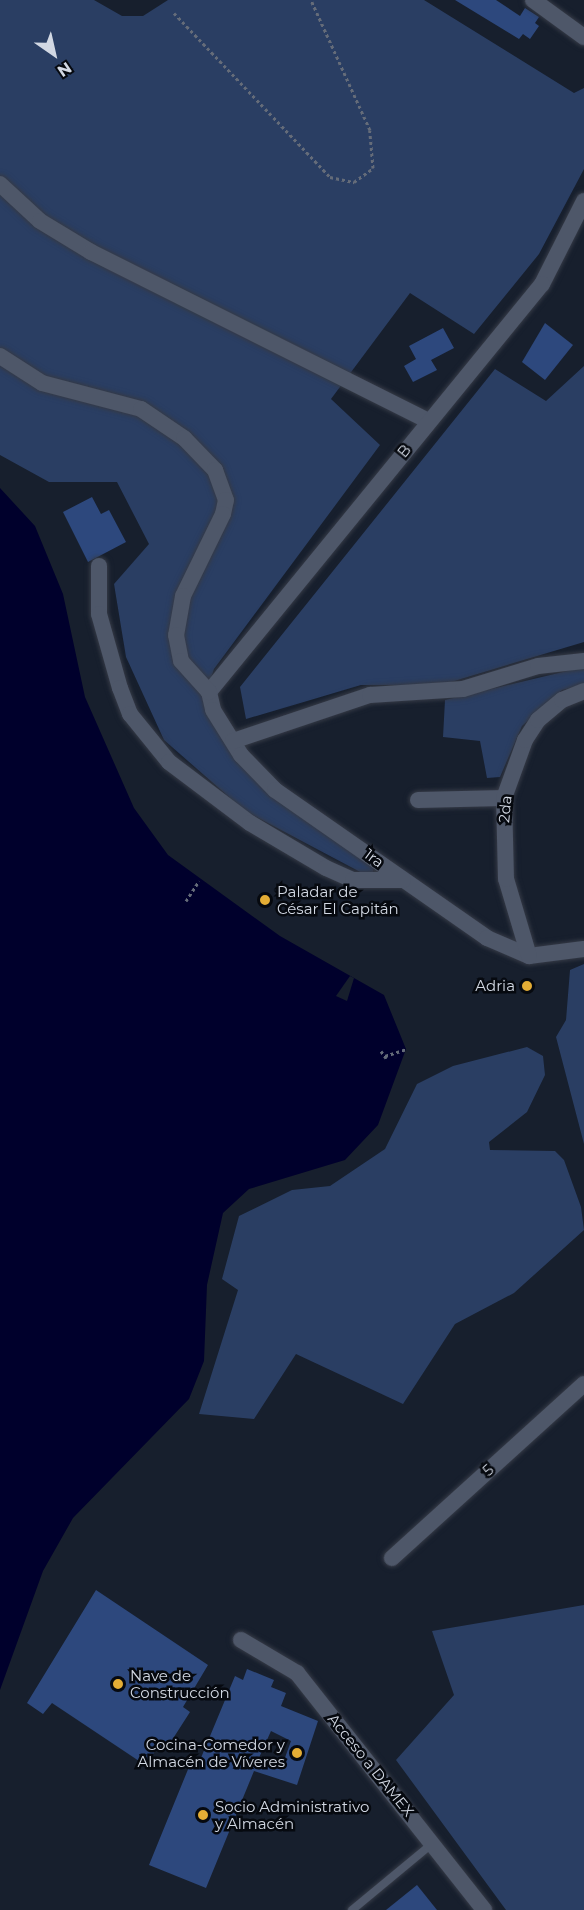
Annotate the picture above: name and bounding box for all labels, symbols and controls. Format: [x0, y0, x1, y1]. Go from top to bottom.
north arrow [24, 24, 84, 84]
text: N [54, 58, 75, 81]
street label: B [393, 441, 415, 461]
street label: 2da [495, 794, 515, 824]
street label: 1ra [361, 845, 387, 871]
place label: Paladar de César El Capitán [277, 882, 399, 917]
marker: Paladar de César El Capitán [258, 893, 272, 907]
place label: Adria [475, 977, 515, 995]
marker: Adria [520, 979, 534, 993]
street label: 5 [479, 1460, 497, 1480]
place label: Nave de Construcción [130, 1666, 230, 1701]
marker: Nave de Construcción [111, 1677, 125, 1691]
street label: Acceso a DAMEX [324, 1710, 418, 1820]
place label: Cocina-Comedor y Almacén de Víveres [137, 1735, 285, 1770]
marker: Cocina-Comedor y Almacén de Víveres [290, 1746, 304, 1760]
place label: Socio Administrativo y Almacén [215, 1797, 369, 1832]
marker: Socio Administrativo y Almacén [196, 1808, 210, 1822]

